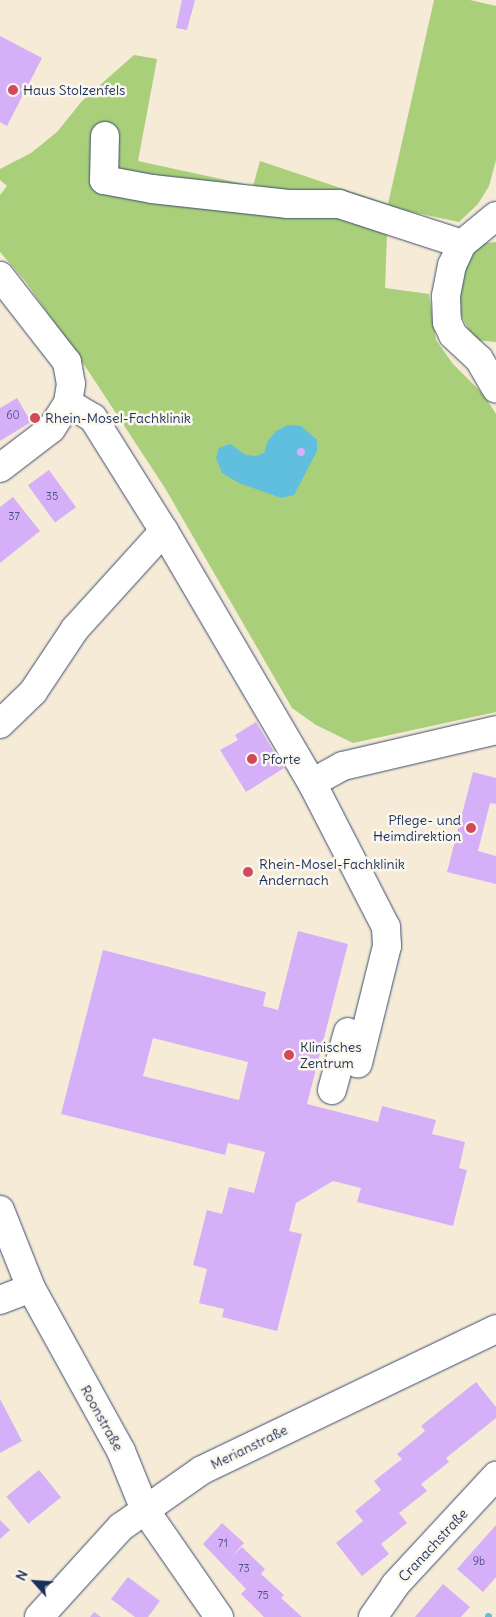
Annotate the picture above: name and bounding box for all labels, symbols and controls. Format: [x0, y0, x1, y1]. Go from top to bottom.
place label: Haus Stolzenfels [23, 82, 125, 98]
marker: Haus Stolzenfels [7, 84, 19, 96]
house number: 60 [6, 408, 20, 422]
place label: Rhein-Mosel-Fachklinik [45, 410, 191, 426]
marker: Rhein-Mosel-Fachklinik [29, 412, 41, 424]
house number: 35 [46, 489, 58, 503]
house number: 37 [8, 509, 20, 523]
place label: Pforte [262, 751, 301, 767]
marker: Pforte [246, 753, 258, 765]
place label: Pflege- und Heimdirektion [373, 812, 461, 844]
marker: Pflege- und Heimdirektion [465, 822, 477, 834]
place label: Rhein-Mosel-Fachklinik Andernach [259, 856, 405, 889]
marker: Rhein-Mosel-Fachklinik Andernach [241, 865, 255, 879]
place label: Klinisches Zentrum [300, 1039, 362, 1072]
marker: Klinisches Zentrum [282, 1048, 296, 1062]
street label: Roonstraße [77, 1382, 127, 1454]
street label: Merianstraße [208, 1421, 290, 1473]
street label: Cranachstraße [395, 1505, 471, 1585]
house number: 71 [218, 1536, 228, 1550]
house number: 9b [473, 1554, 485, 1568]
north arrow [10, 1557, 60, 1607]
house number: 73 [238, 1561, 250, 1575]
text: N [11, 1567, 32, 1584]
house number: 75 [257, 1588, 269, 1602]

